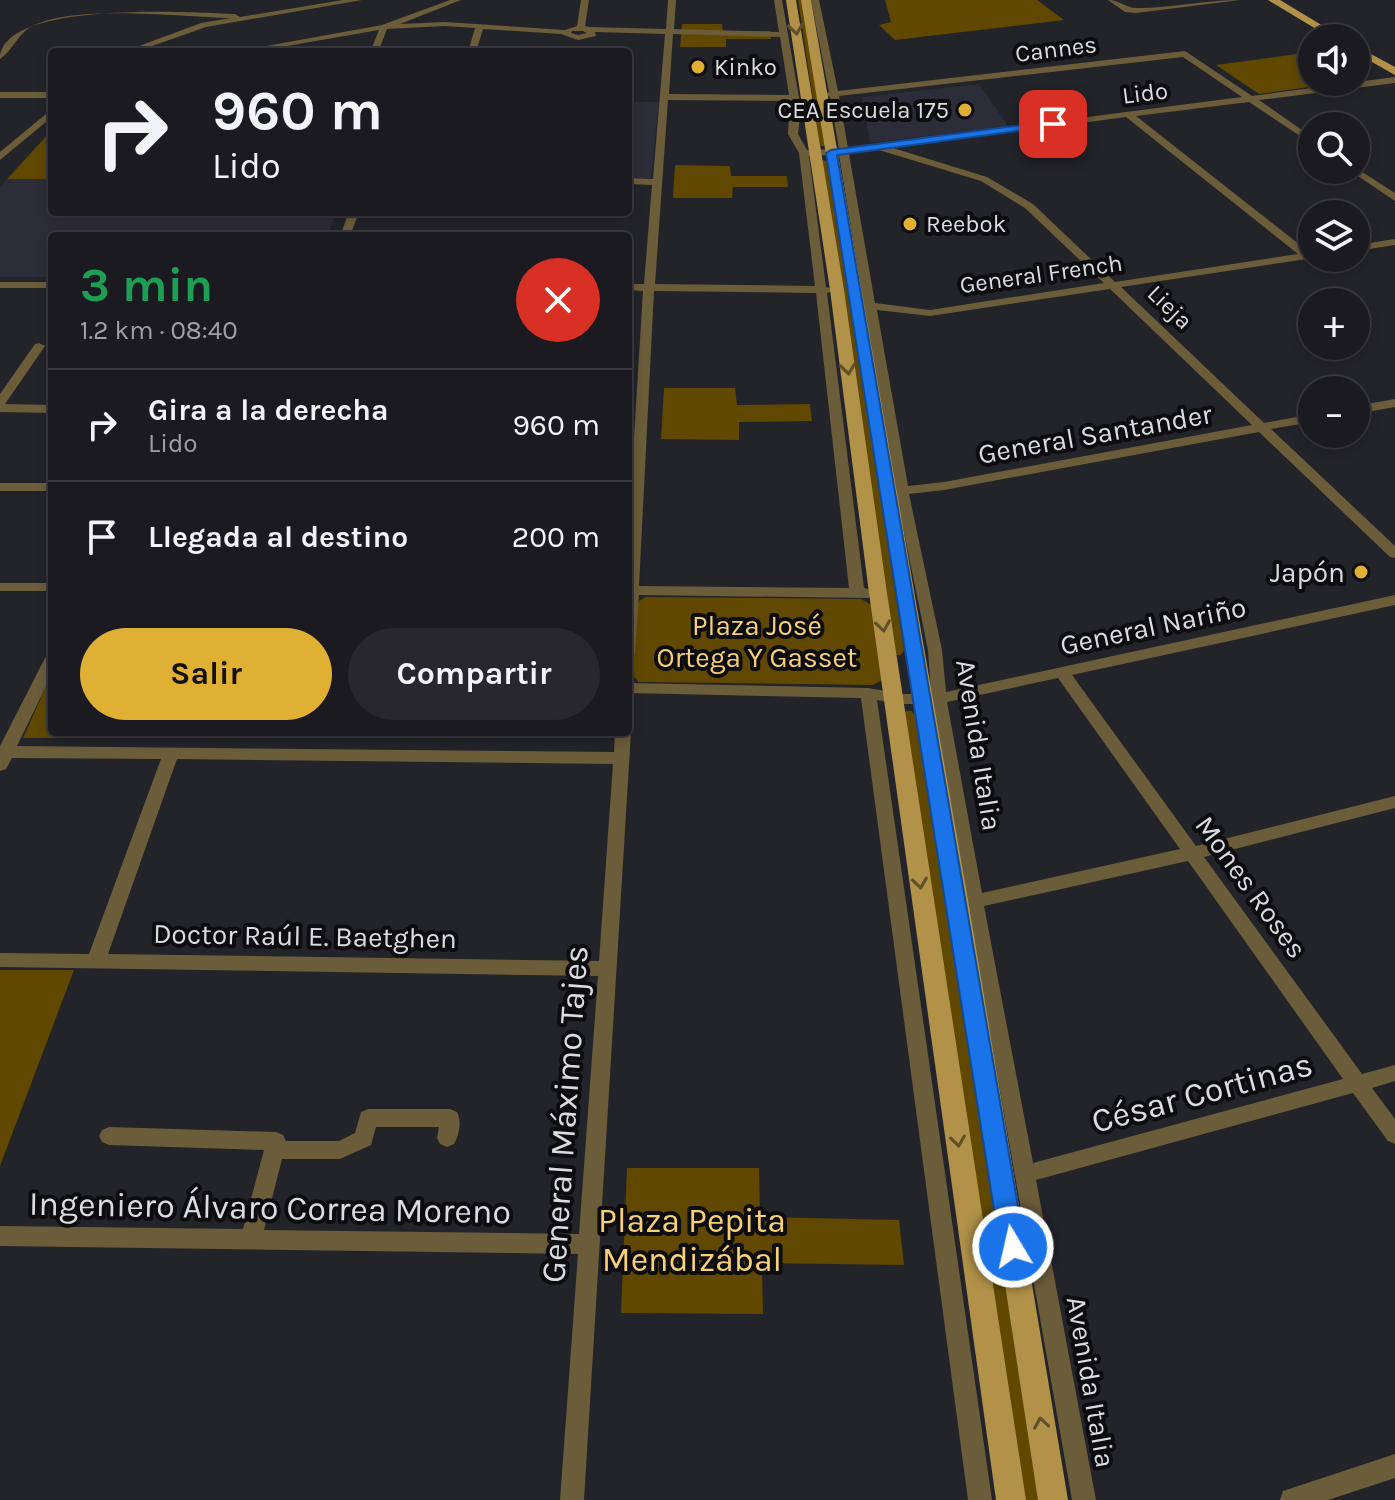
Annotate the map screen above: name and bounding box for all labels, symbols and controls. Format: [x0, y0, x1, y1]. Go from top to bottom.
one-way arrow [787, 22, 804, 36]
map controls [1298, 24, 1370, 448]
button: sound [1298, 24, 1370, 96]
street label: Cannes [1014, 30, 1098, 68]
place label: Kinko [714, 53, 777, 81]
marker: Kinko [689, 58, 707, 76]
street label: Lido [1121, 76, 1169, 110]
text: 960 m [212, 78, 383, 143]
icon: right [80, 80, 184, 184]
pin [1019, 90, 1087, 158]
place label: CEA Escuela 175 [778, 96, 949, 124]
marker: CEA Escuela 175 [956, 101, 974, 119]
icon: arrive [1031, 102, 1075, 146]
button: search [1298, 112, 1370, 184]
text: Lido [212, 145, 281, 187]
button: layers [1298, 200, 1370, 272]
place label: Reebok [926, 210, 1006, 238]
marker: Reebok [901, 215, 919, 233]
street label: General French [958, 249, 1124, 299]
text: 3 min [80, 257, 213, 313]
button: close [516, 258, 600, 342]
street label: Lieja [1142, 279, 1198, 335]
button: + [1298, 288, 1370, 360]
text: 1.2 km · 08:40 [80, 315, 238, 346]
one-way arrow [839, 362, 856, 375]
button: − [1298, 376, 1370, 448]
text: Gira a la derecha [148, 392, 389, 428]
street label: General Santander [975, 397, 1215, 471]
icon: right [80, 403, 124, 447]
text: 960 m [512, 407, 600, 443]
text: Lido [148, 428, 198, 459]
icon: arrive [80, 515, 124, 559]
text: Llegada al destino [148, 519, 408, 555]
text: 200 m [512, 519, 600, 555]
place label: Japón [1270, 556, 1345, 589]
marker: Japón [1352, 563, 1370, 581]
street label: General Nariño [1057, 590, 1249, 662]
park label: Plaza José Ortega Y Gasset [657, 609, 857, 674]
one-way arrow [874, 619, 891, 633]
button: Salir [80, 628, 332, 720]
button: Compartir [348, 628, 600, 720]
street label: Avenida Italia [949, 657, 1009, 833]
street label: Mones Roses [1188, 809, 1314, 965]
one-way arrow [911, 877, 928, 890]
street label: Doctor Raúl E. Baetghen [153, 917, 457, 955]
street label: General Máximo Tajes [533, 944, 597, 1284]
street label: César Cortinas [1087, 1044, 1317, 1142]
one-way arrow [949, 1134, 966, 1148]
street label: Ingeniero Álvaro Correa Moreno [29, 1183, 511, 1232]
park label: Plaza Pepita Mendizábal [598, 1201, 786, 1280]
position arrow [971, 1205, 1055, 1289]
street label: Avenida Italia [1060, 1294, 1122, 1470]
one-way arrow [1033, 1416, 1050, 1430]

